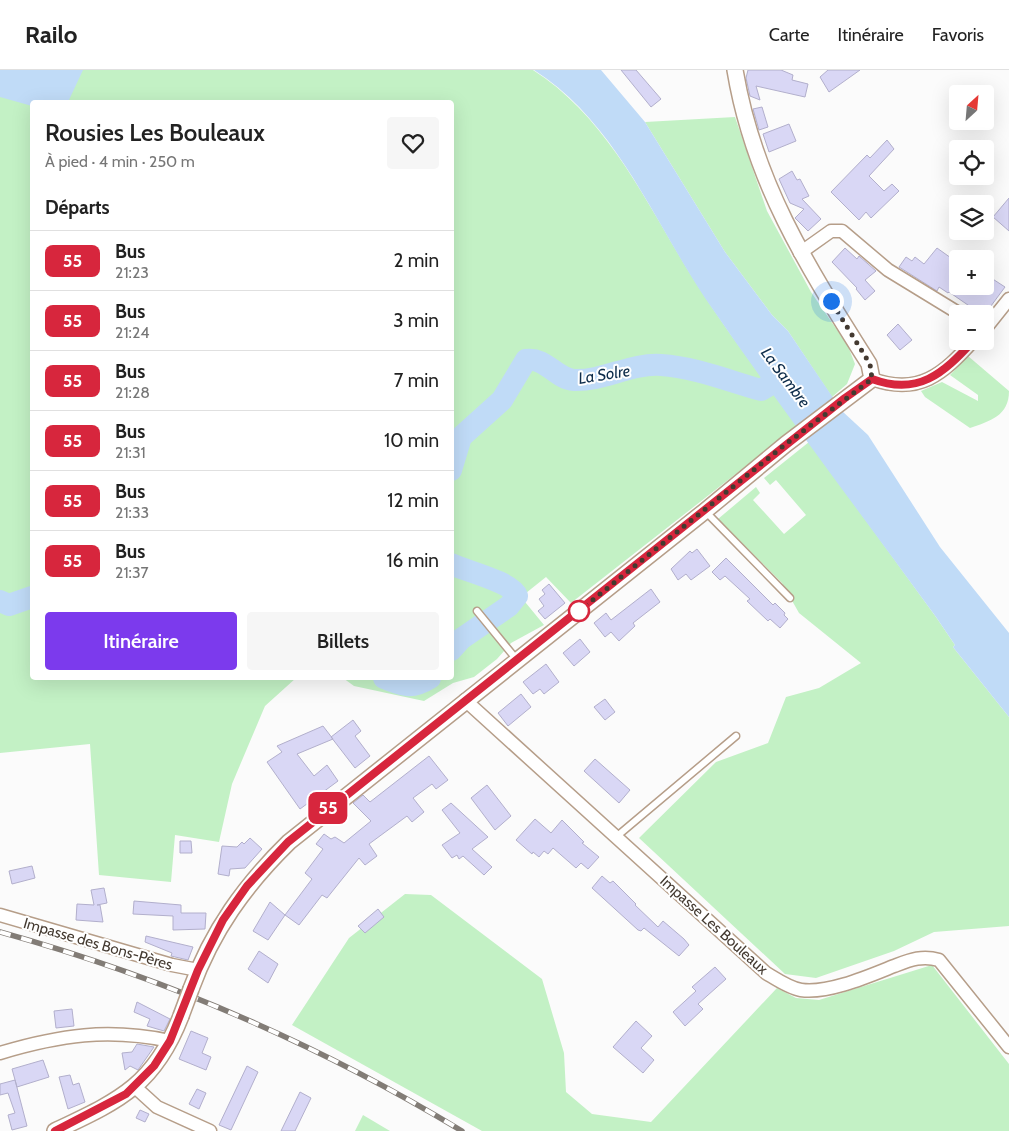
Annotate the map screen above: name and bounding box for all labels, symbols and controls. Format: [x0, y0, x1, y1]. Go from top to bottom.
text: Railo [25, 20, 78, 49]
text: Carte [769, 24, 809, 46]
text: Itinéraire [837, 24, 904, 46]
text: Favoris [932, 24, 984, 46]
north arrow [949, 85, 994, 130]
map controls [949, 85, 994, 350]
button: heart [387, 117, 439, 169]
text: Rousies Les Bouleaux [45, 118, 265, 147]
button: locate [949, 140, 994, 185]
text: À pied · 4 min · 250 m [45, 152, 195, 171]
button: layers [949, 195, 994, 240]
text: Départs [45, 196, 110, 219]
text: Bus [115, 240, 145, 263]
text: 2 min [393, 249, 439, 272]
text: 55 [63, 250, 82, 272]
button: + [949, 250, 994, 295]
text: 21:23 [115, 263, 149, 282]
your location [819, 289, 844, 314]
text: Bus [115, 300, 145, 323]
button: − [949, 305, 994, 350]
text: 3 min [393, 309, 439, 332]
text: 55 [63, 310, 82, 332]
text: 21:24 [115, 323, 150, 342]
water label: La Sambre [757, 344, 814, 411]
text: Bus [115, 360, 145, 383]
water label: La Solre [577, 361, 631, 388]
text: 7 min [394, 369, 439, 392]
text: 55 [63, 370, 82, 392]
text: 21:28 [115, 383, 150, 402]
text: Bus [115, 420, 145, 443]
text: 10 min [384, 429, 439, 452]
text: 55 [63, 430, 82, 452]
text: 21:31 [115, 443, 146, 462]
text: Bus [115, 480, 145, 503]
text: 12 min [387, 489, 439, 512]
text: 55 [63, 490, 82, 512]
text: 21:33 [115, 503, 149, 522]
text: Bus [115, 540, 145, 563]
text: 16 min [386, 549, 439, 572]
text: 55 [63, 550, 82, 572]
text: 21:37 [115, 563, 149, 582]
unlabelled marker [568, 600, 590, 622]
button: Itinéraire [45, 612, 237, 670]
button: Billets [247, 612, 439, 670]
line badge: 55 [306, 792, 350, 824]
text: 55 [318, 797, 338, 819]
street label: Impasse Les Bouleaux [656, 872, 772, 978]
street label: Impasse des Bons-Pères [21, 914, 175, 974]

